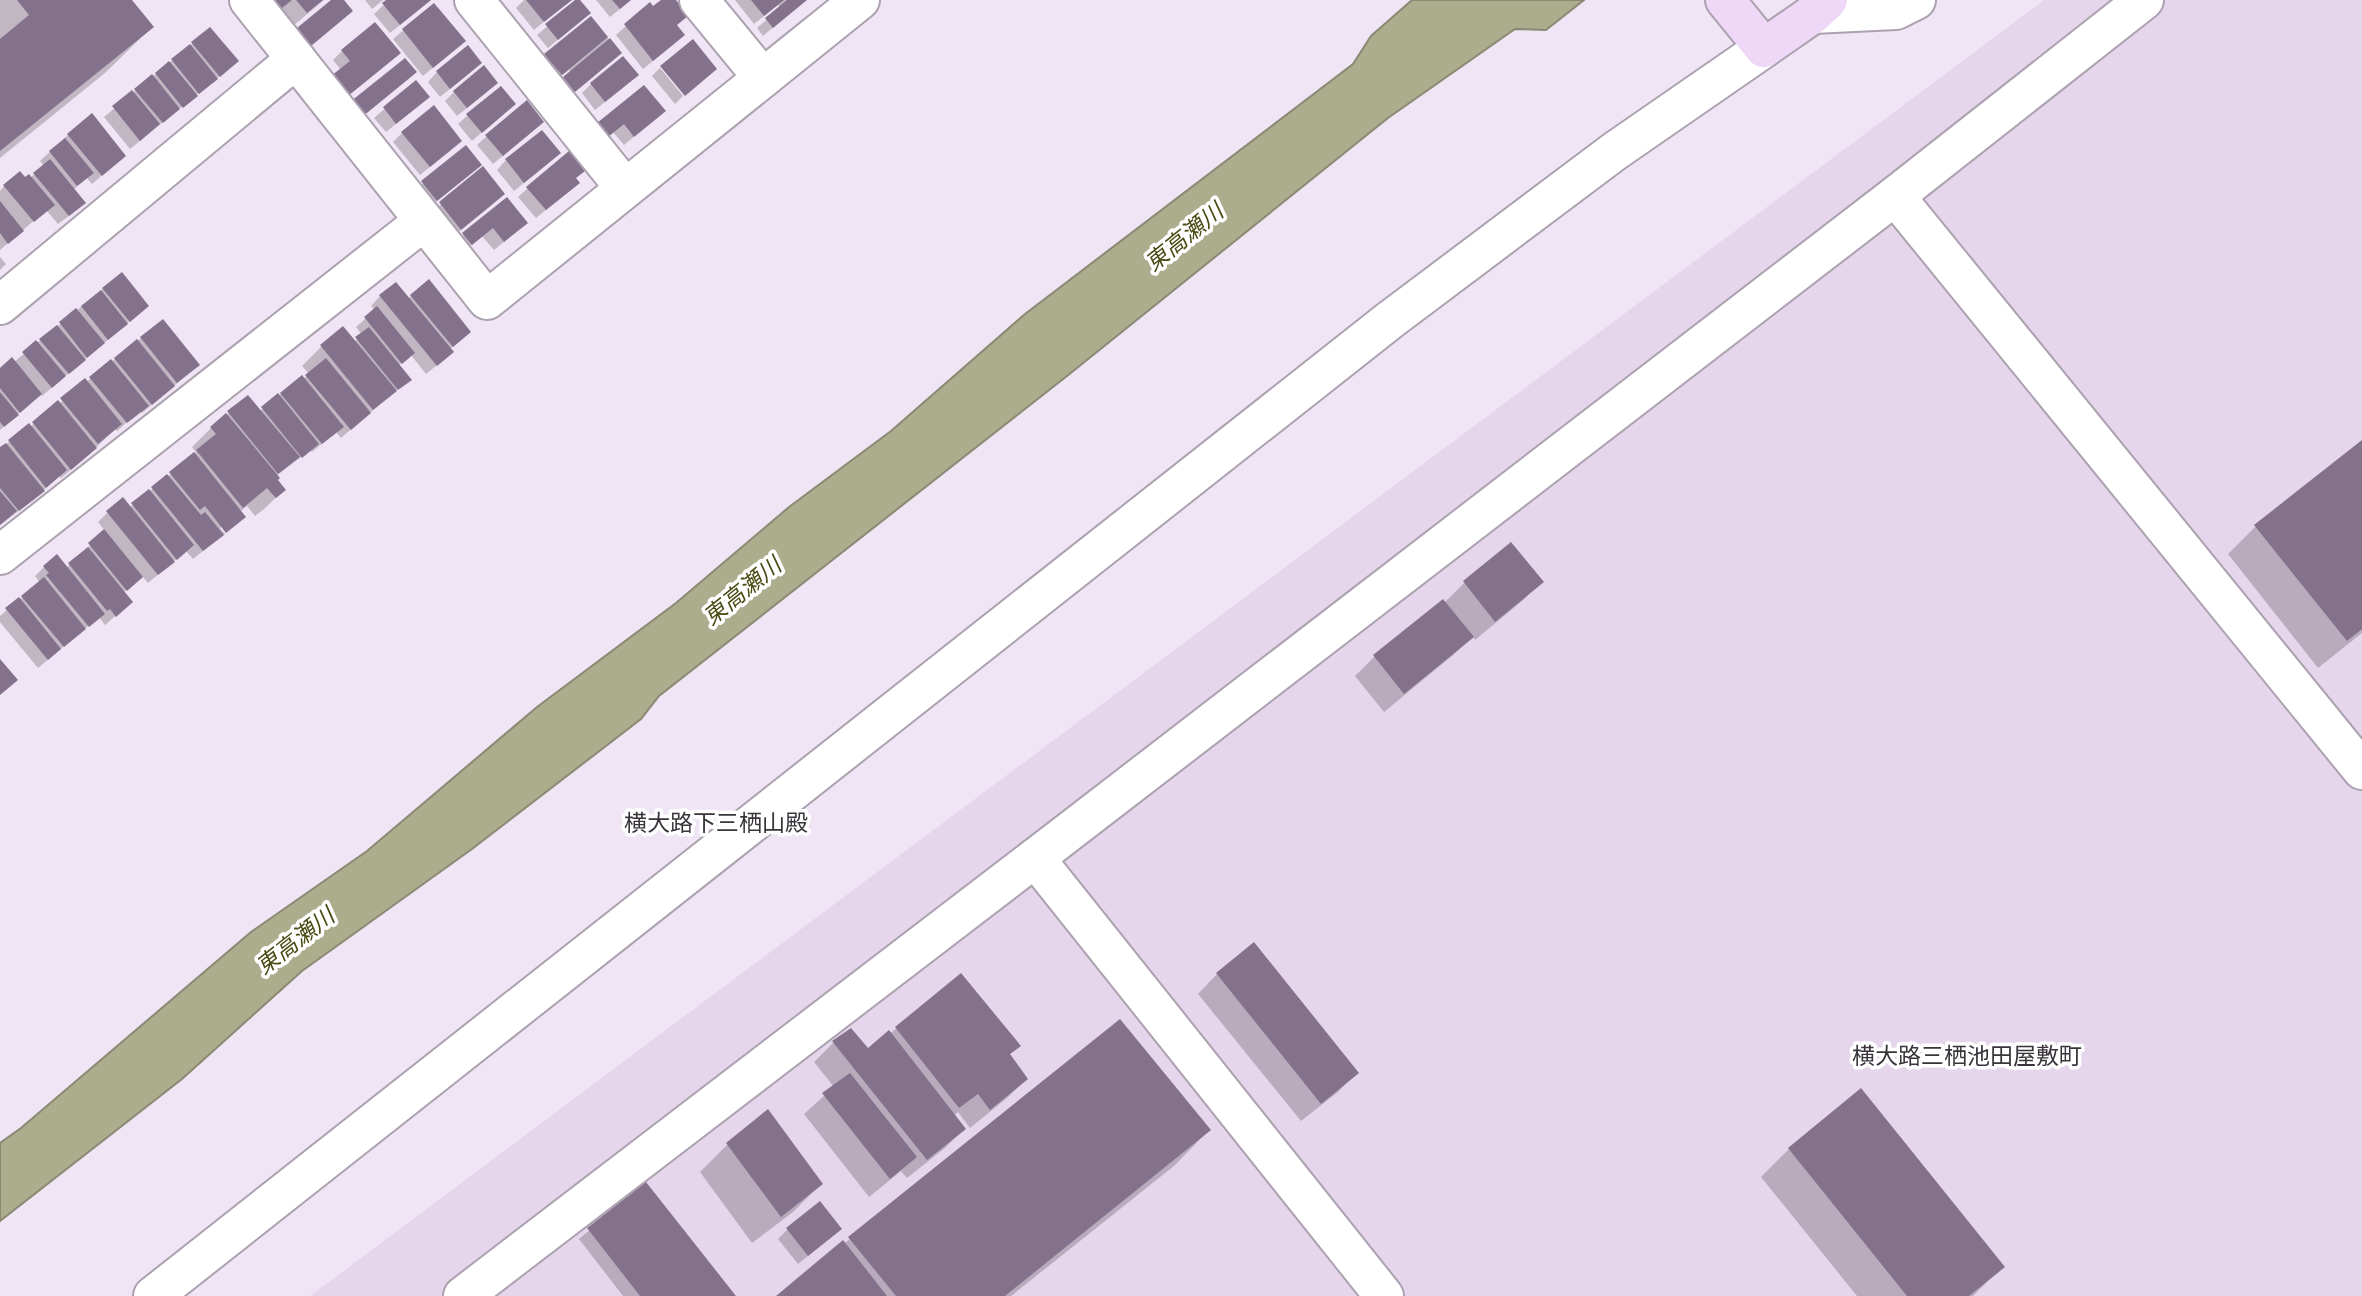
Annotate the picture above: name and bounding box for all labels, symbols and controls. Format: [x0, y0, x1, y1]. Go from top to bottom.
water label: 東高瀬川 [1138, 194, 1232, 278]
water label: 東高瀬川 [696, 548, 790, 632]
district label: 横大路下三栖山殿 [624, 807, 808, 839]
water label: 東高瀬川 [249, 898, 343, 982]
district label: 横大路三栖池田屋敷町 [1852, 1040, 2082, 1072]

